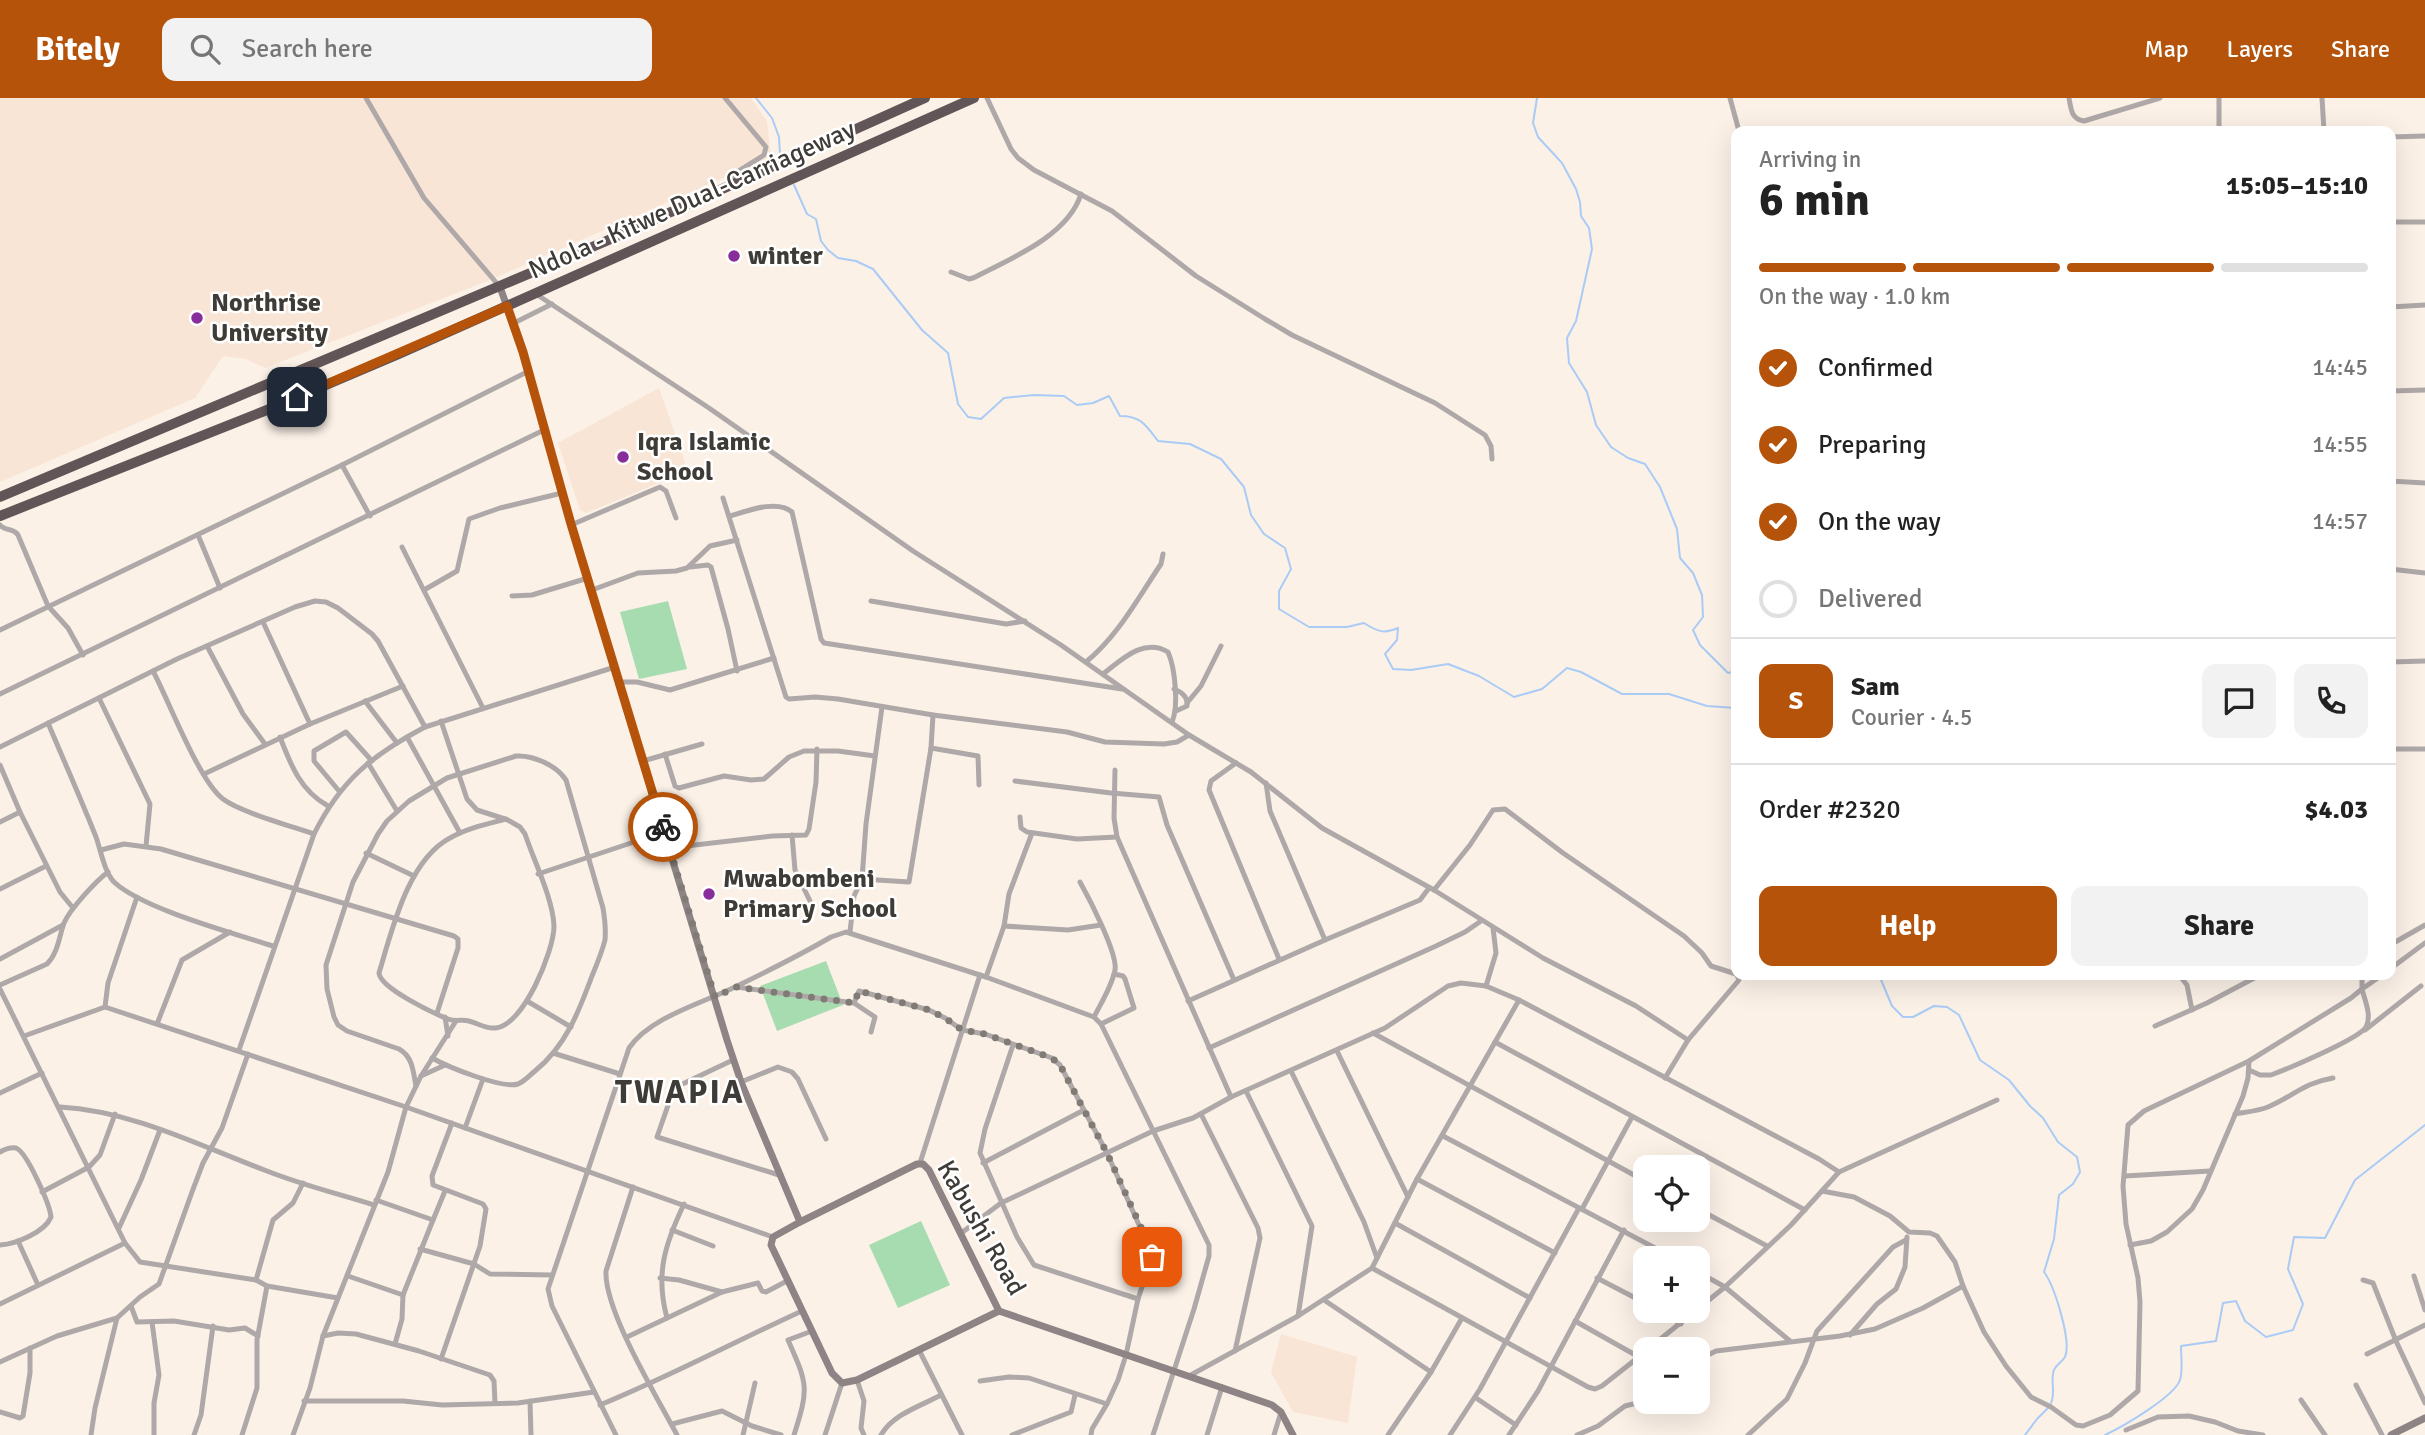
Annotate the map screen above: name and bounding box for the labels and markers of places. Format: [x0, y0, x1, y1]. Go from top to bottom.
place label: winter [748, 240, 824, 272]
marker: winter [726, 248, 742, 264]
place label: Northrise University [211, 287, 328, 349]
marker: Northrise University [189, 310, 205, 326]
pin [267, 367, 327, 427]
place label: Iqra Islamic School [637, 426, 771, 488]
marker: Iqra Islamic School [615, 449, 631, 465]
place label: Mwabombeni Primary School [723, 863, 897, 925]
marker: Mwabombeni Primary School [701, 886, 717, 902]
pin [1122, 1227, 1182, 1287]

